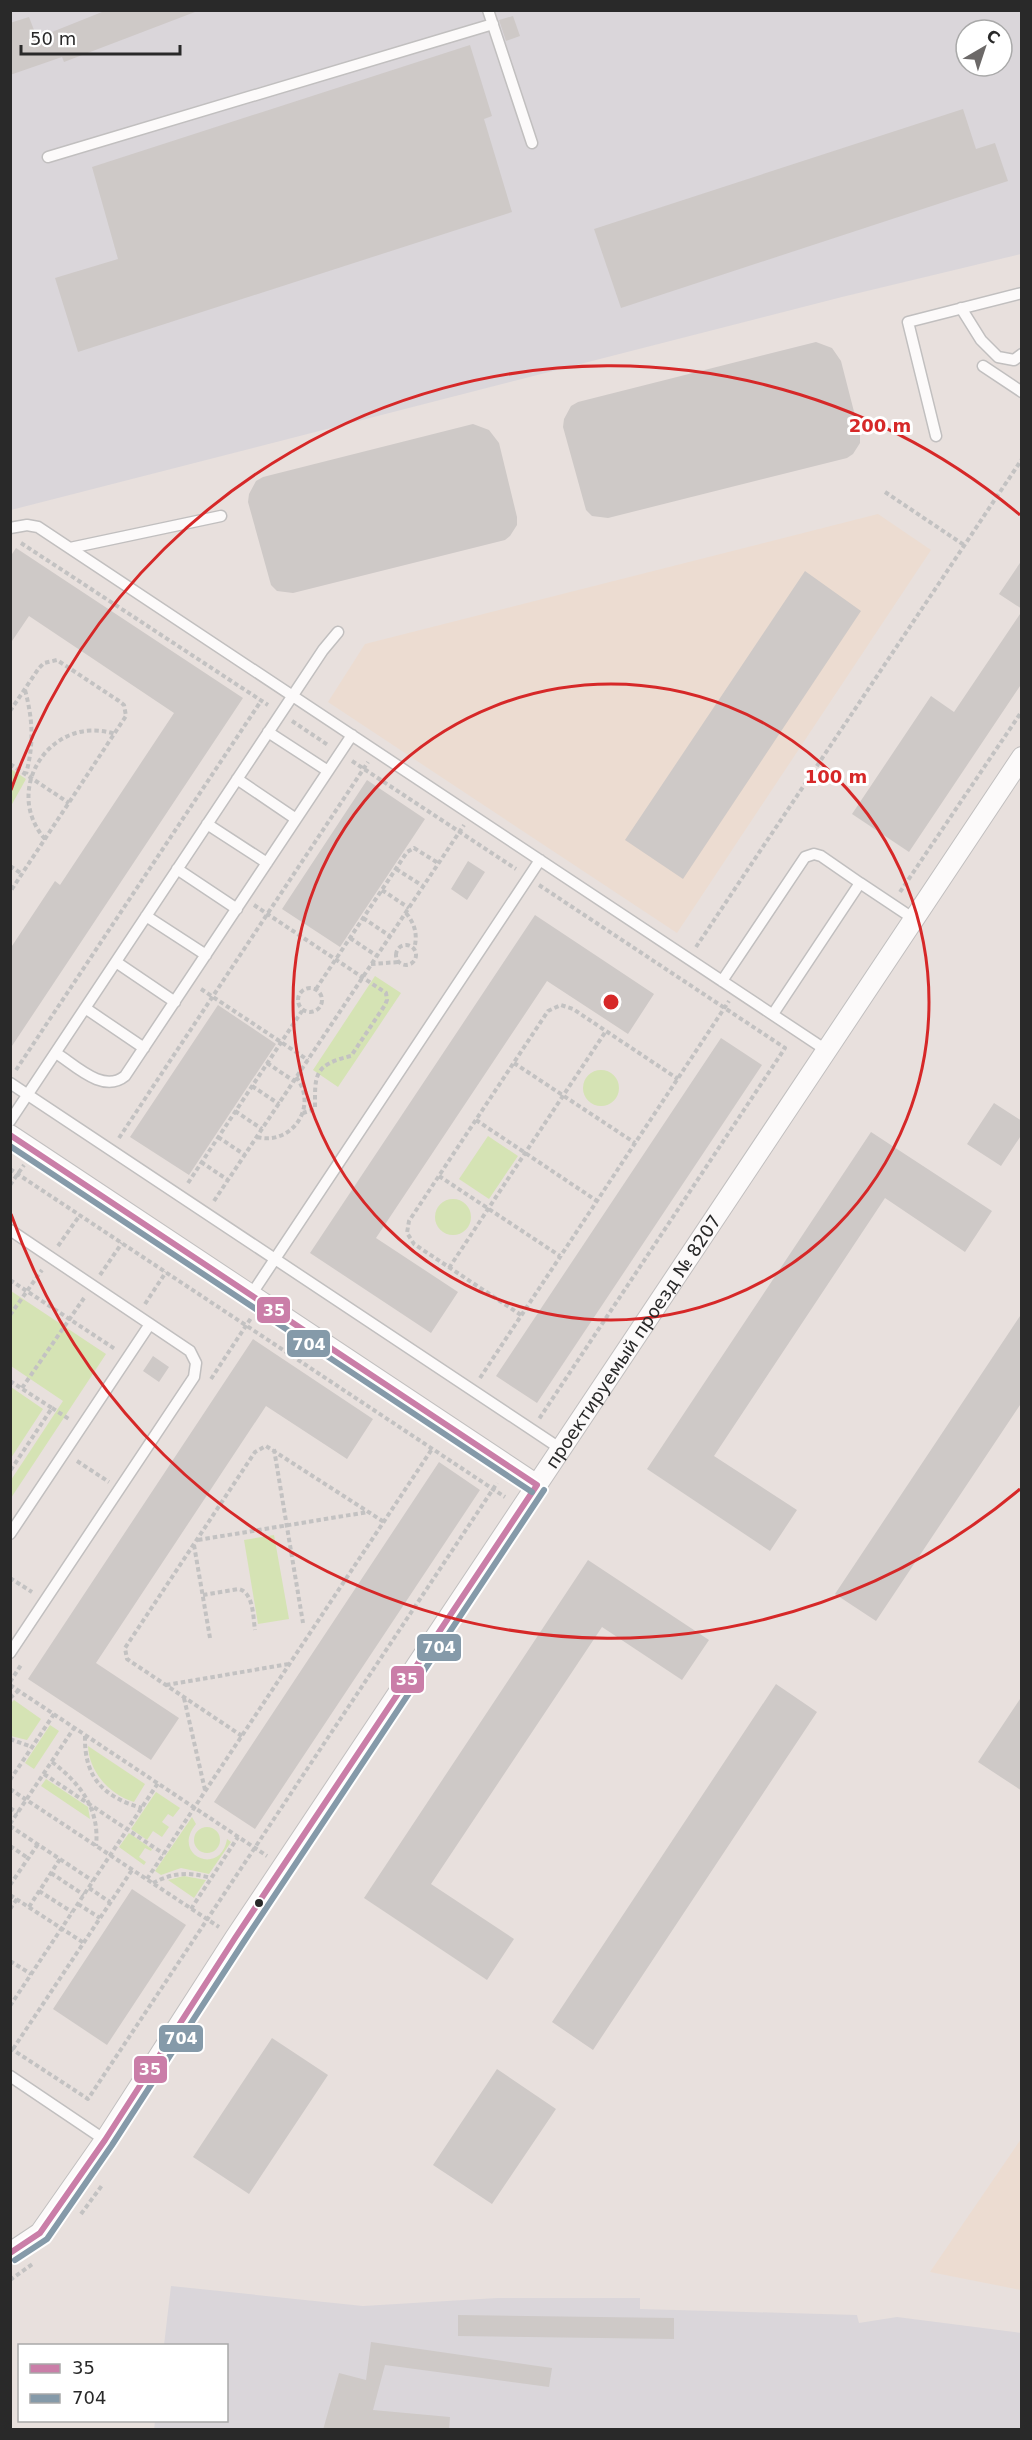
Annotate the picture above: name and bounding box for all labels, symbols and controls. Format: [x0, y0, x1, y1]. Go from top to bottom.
scale bar [21, 18, 180, 56]
north arrow [954, 18, 1014, 78]
text: С [983, 26, 1004, 48]
text: 50 m [30, 28, 76, 49]
text: 200 m [849, 415, 911, 436]
text: 100 m [805, 766, 867, 787]
centre of rings [601, 992, 621, 1012]
street label: проектируемый проезд № 8207 [541, 1210, 725, 1472]
line badge: 35 [256, 1296, 291, 1324]
text: 35 [263, 1301, 285, 1320]
line badge: 704 [286, 1329, 331, 1358]
text: 704 [292, 1335, 326, 1354]
line badge: 704 [416, 1633, 462, 1662]
text: 704 [422, 1638, 456, 1657]
line badge: 35 [390, 1665, 425, 1694]
text: 35 [396, 1670, 418, 1689]
unlabelled marker [253, 1897, 265, 1909]
line badge: 704 [158, 2024, 204, 2053]
text: 704 [164, 2029, 198, 2048]
line badge: 35 [133, 2055, 168, 2084]
text: 35 [139, 2060, 161, 2079]
legend [18, 2344, 228, 2422]
text: 35 [72, 2357, 95, 2378]
text: 704 [72, 2387, 106, 2408]

